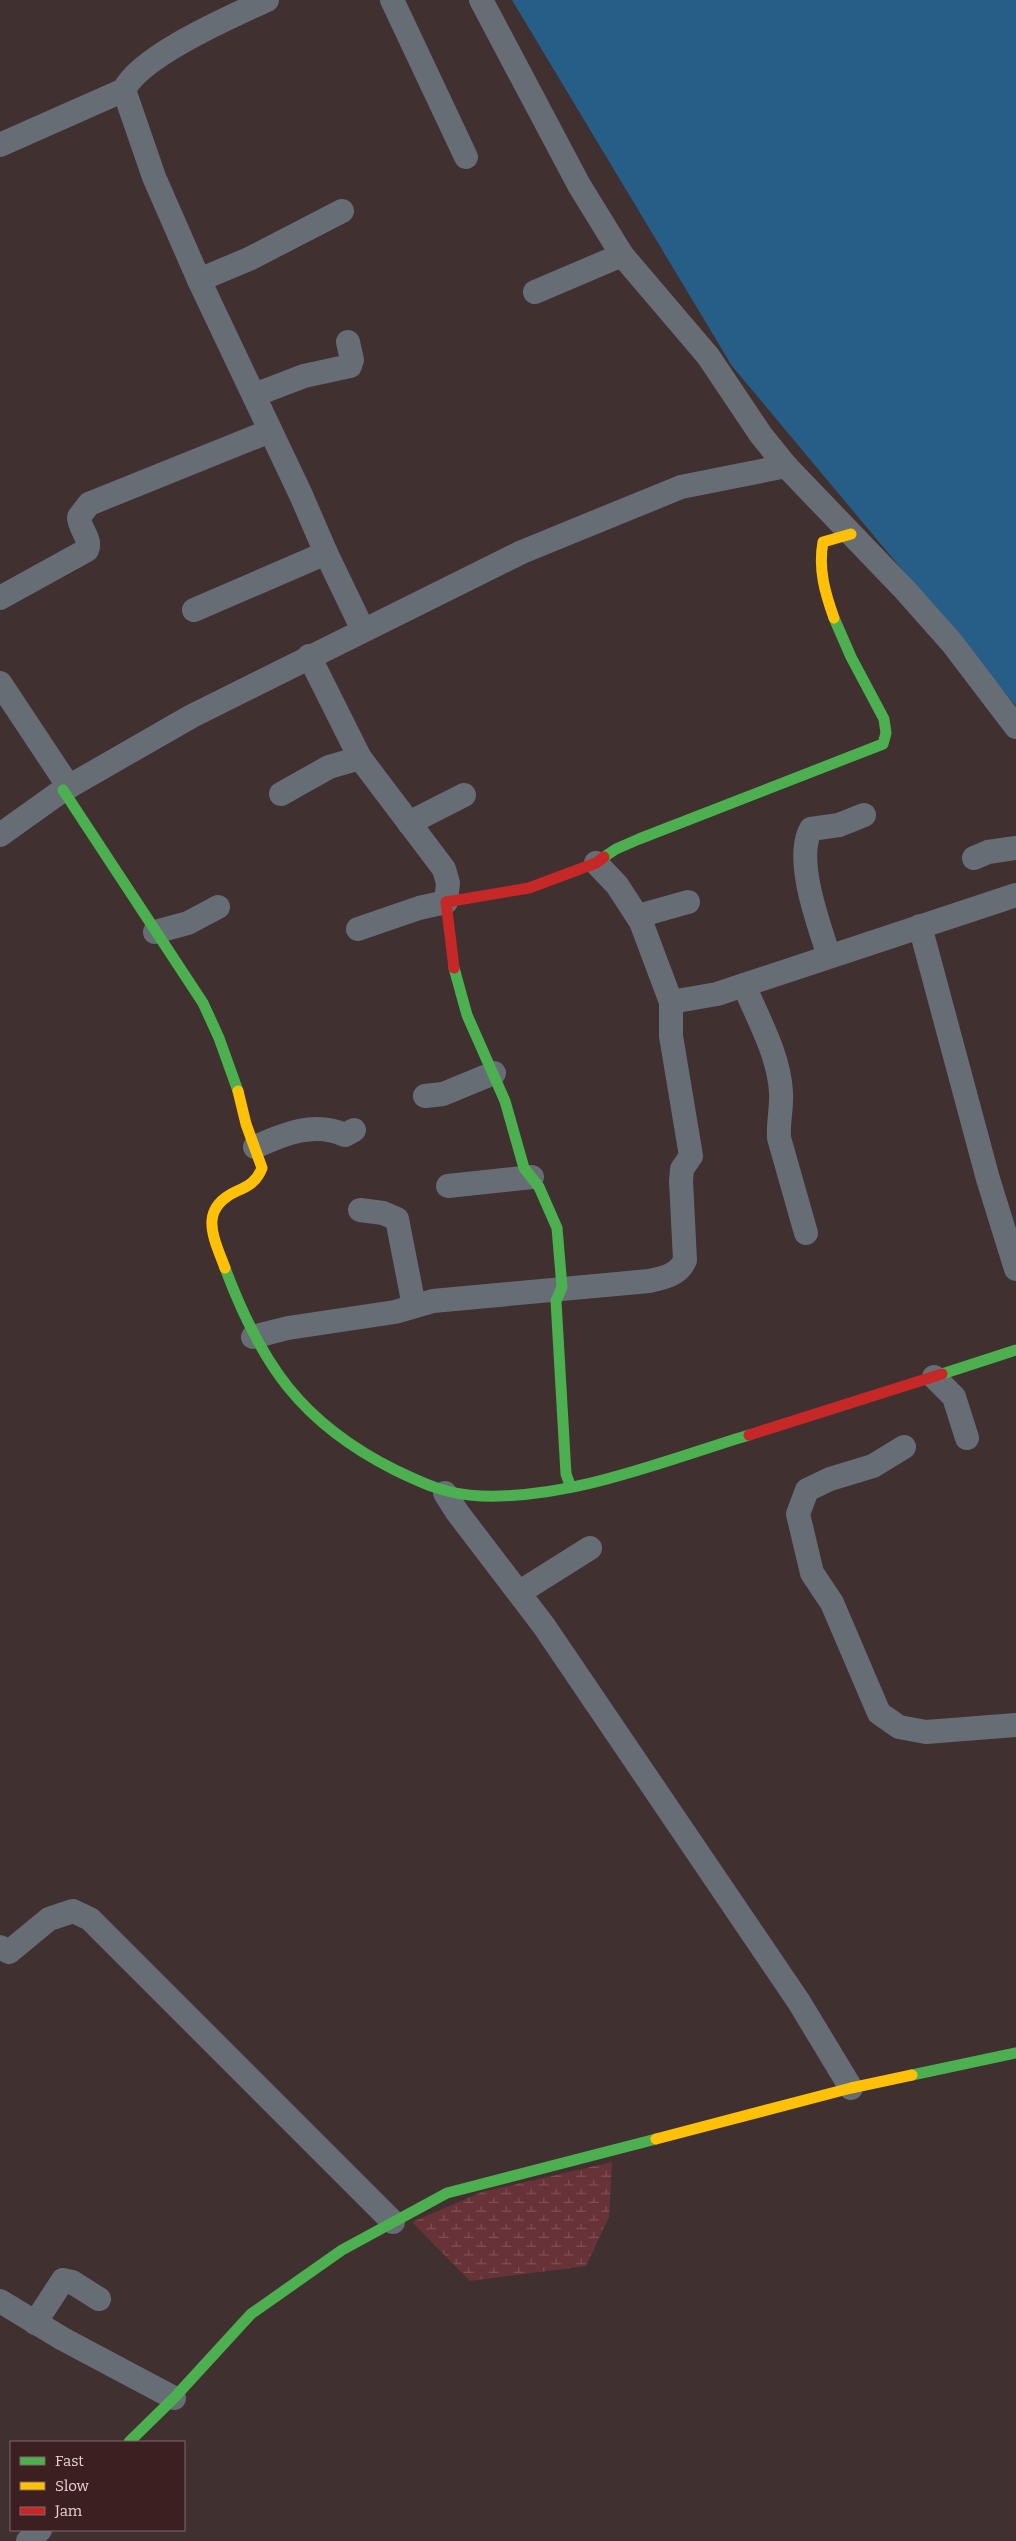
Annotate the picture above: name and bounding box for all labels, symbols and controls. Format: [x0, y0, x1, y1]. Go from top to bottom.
legend [10, 2441, 185, 2531]
text: Fast [55, 2452, 84, 2470]
text: Slow [55, 2477, 90, 2495]
text: Jam [54, 2502, 83, 2520]

